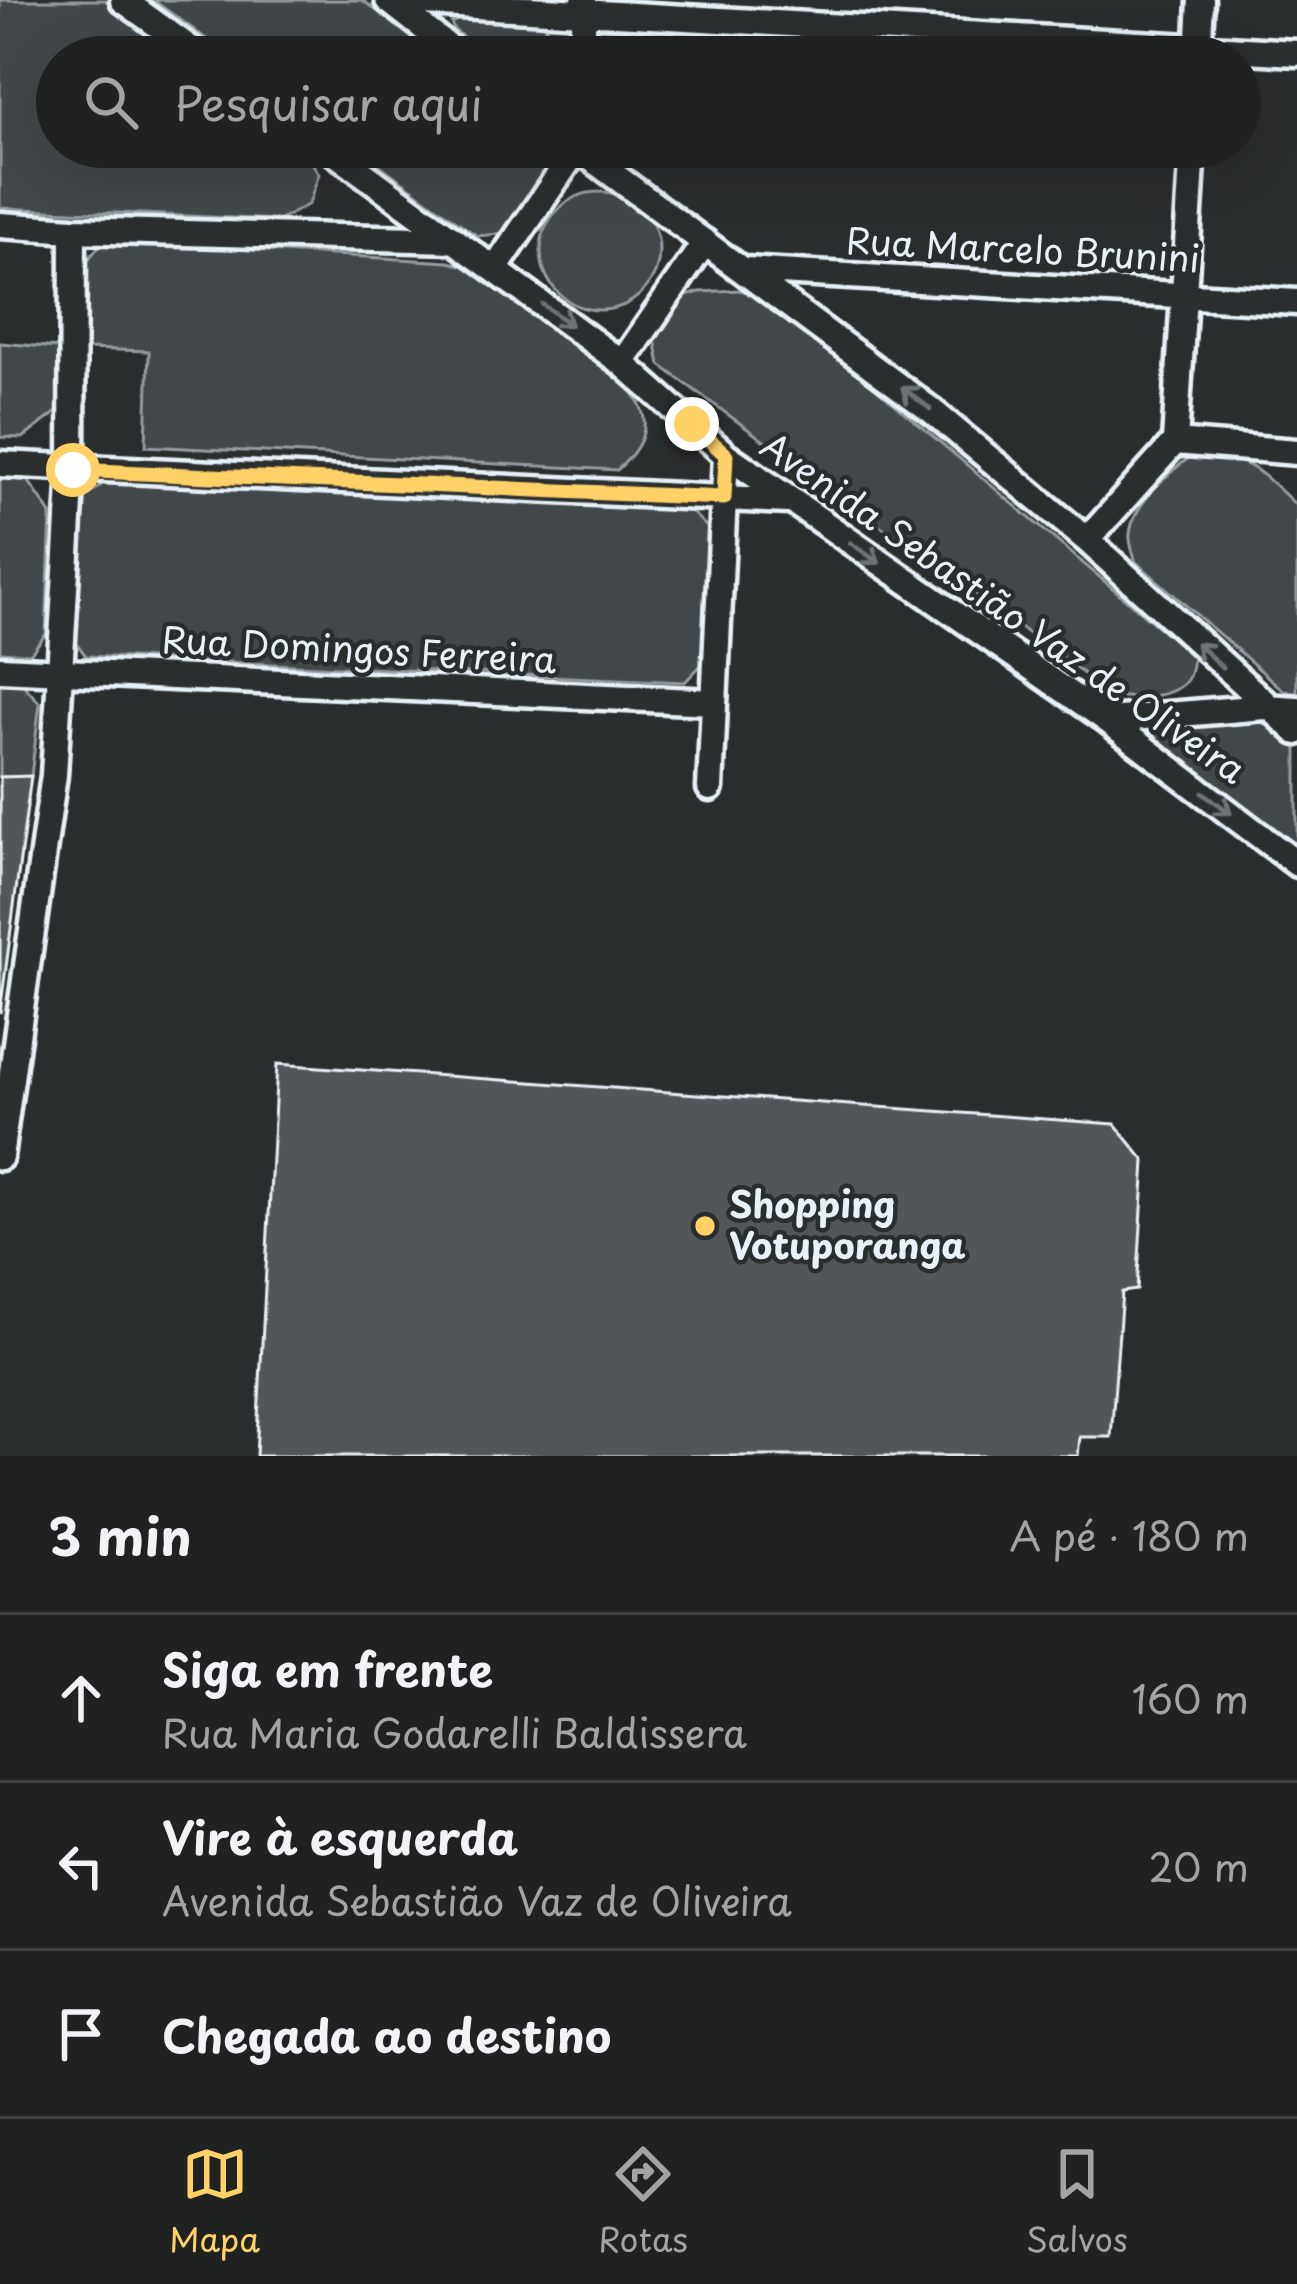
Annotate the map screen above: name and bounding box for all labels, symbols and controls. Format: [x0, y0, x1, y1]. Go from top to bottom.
search box [36, 36, 1261, 168]
text: Pesquisar aqui [174, 68, 483, 136]
icon: search [78, 69, 144, 135]
street label: Rua Marcelo Brunini [845, 212, 1201, 284]
one-way arrow [540, 301, 573, 327]
one-way arrow [900, 386, 932, 412]
route end [665, 397, 719, 451]
street label: Avenida Sebastião Vaz de Oliveira [751, 418, 1258, 795]
route start [46, 443, 100, 497]
one-way arrow [848, 540, 881, 565]
street label: Rua Domingos Ferreira [161, 611, 558, 685]
one-way arrow [1195, 641, 1225, 669]
one-way arrow [1200, 790, 1233, 816]
place label: Shopping Votuporanga [729, 1176, 966, 1271]
marker: Shopping Votuporanga [692, 1213, 718, 1239]
text: 3 min [48, 1496, 192, 1573]
text: A pé · 180 m [1009, 1505, 1249, 1564]
text: Siga em frente [162, 1634, 493, 1702]
icon: ahead [48, 1665, 114, 1731]
text: 160 m [1132, 1668, 1249, 1727]
text: Rua Maria Godarelli Baldissera [162, 1702, 747, 1761]
text: Vire à esquerda [162, 1802, 518, 1870]
icon: left [48, 1833, 114, 1899]
text: 20 m [1148, 1836, 1249, 1895]
text: Avenida Sebastião Vaz de Oliveira [162, 1870, 792, 1929]
text: Chegada ao destino [162, 2000, 611, 2068]
icon: arrive [48, 2001, 114, 2067]
tab: Mapa [169, 2141, 260, 2263]
tab: Rotas [598, 2141, 688, 2263]
tab: Salvos [1026, 2141, 1128, 2263]

